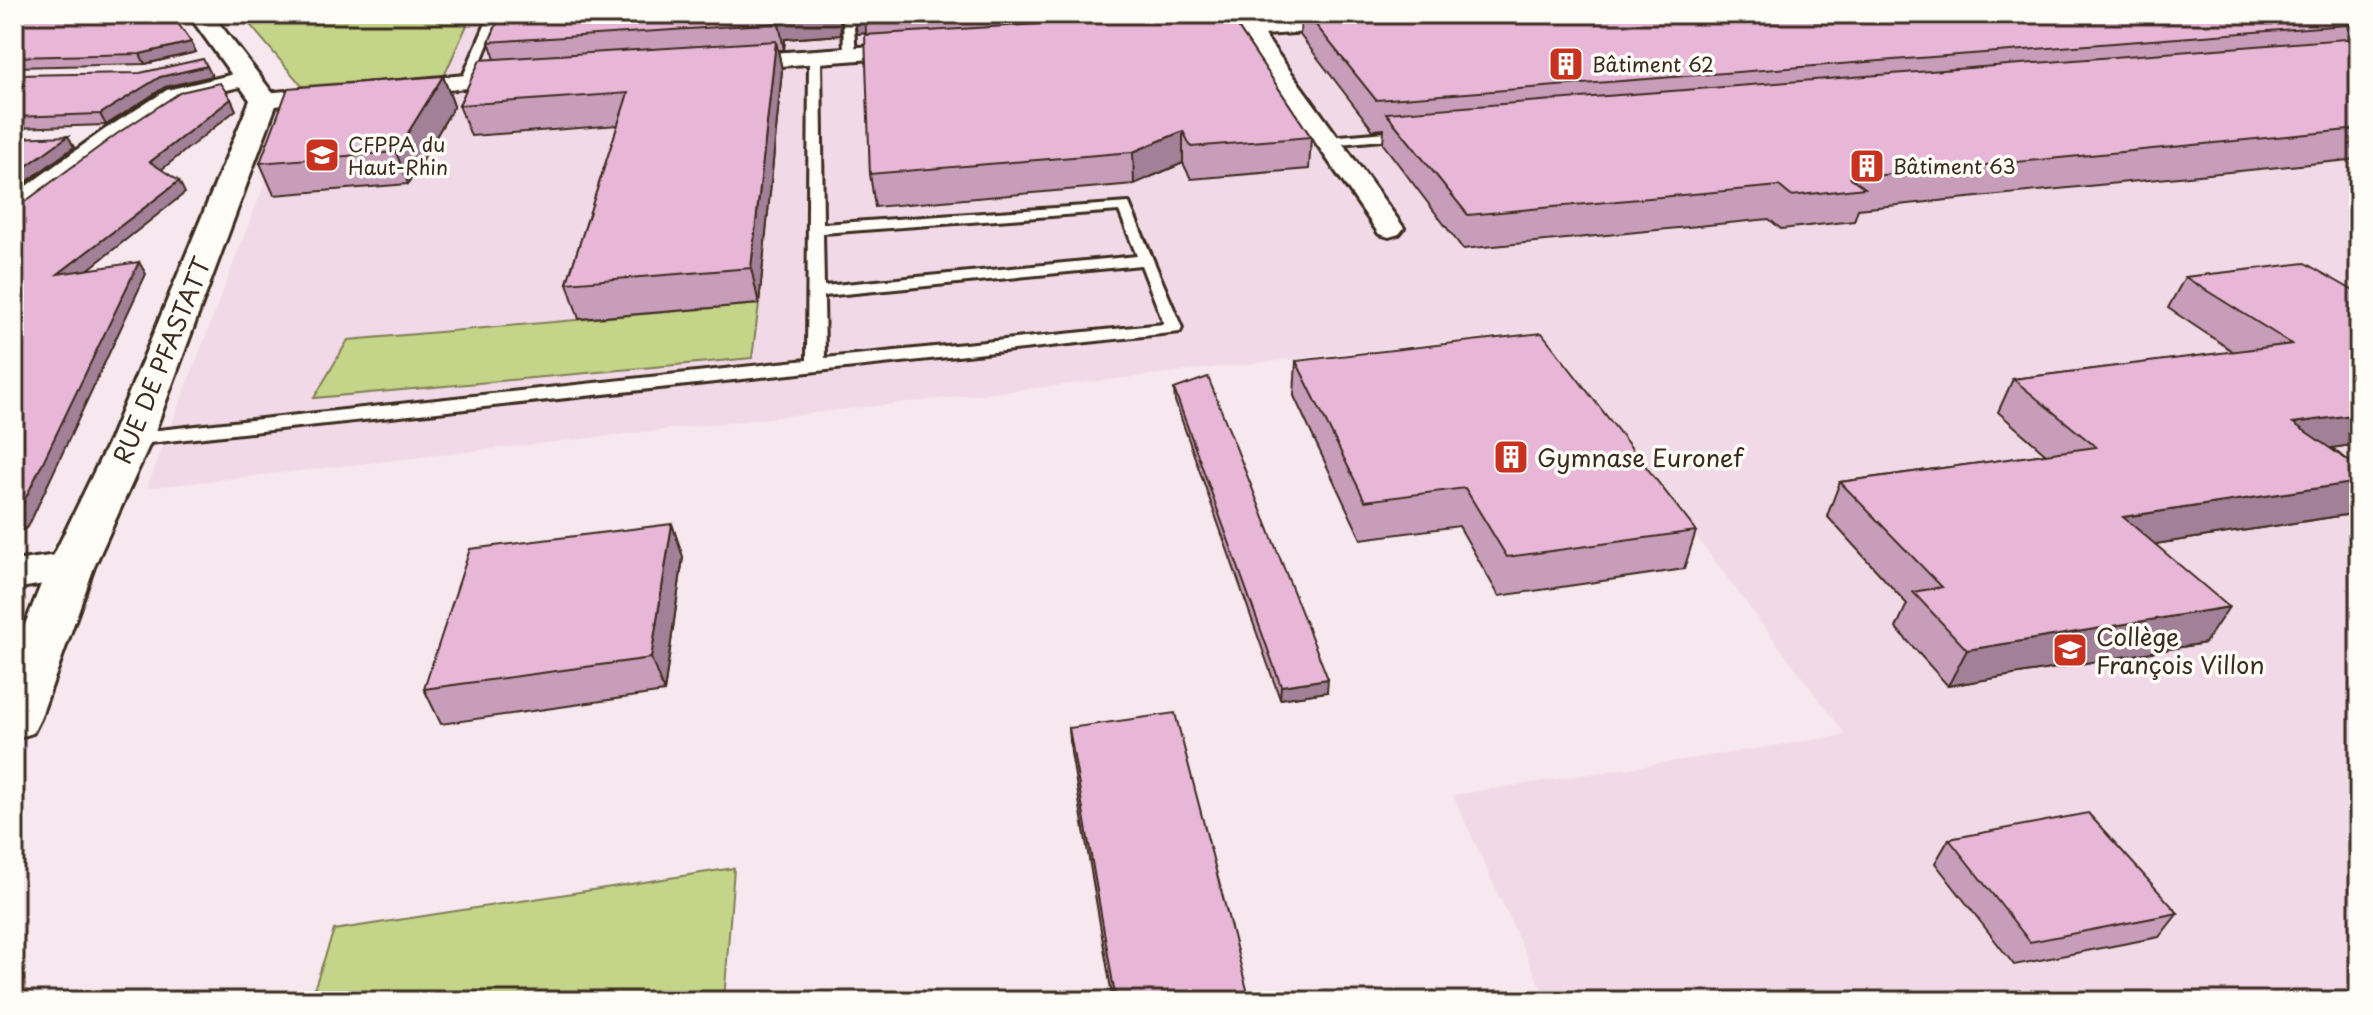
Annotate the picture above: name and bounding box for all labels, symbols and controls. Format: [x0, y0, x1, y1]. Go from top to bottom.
building icon: Bâtiment 62 [1547, 45, 1585, 83]
place label: Bâtiment 62 [1592, 49, 1714, 79]
place label: CFPPA du Haut-Rhin [348, 129, 448, 182]
school or university icon: CFPPA du Haut-Rhin [303, 136, 341, 174]
building icon: Bâtiment 63 [1848, 147, 1886, 185]
place label: Bâtiment 63 [1893, 151, 2016, 181]
street label: RUE DE PFASTATT [103, 251, 219, 469]
building icon: Gymnase Euronef [1492, 438, 1530, 476]
place label: Gymnase Euronef [1537, 439, 1745, 475]
place label: Collège François Villon [2096, 618, 2265, 682]
school or university icon: Collège François Villon [2051, 631, 2089, 669]

